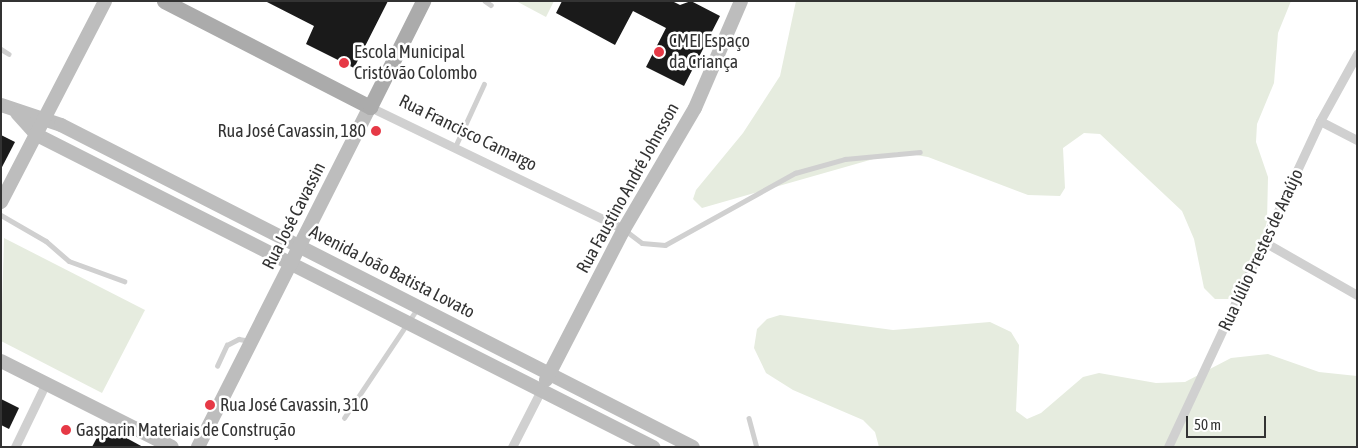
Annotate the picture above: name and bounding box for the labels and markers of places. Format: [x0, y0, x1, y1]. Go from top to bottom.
place label: CMEI Espaço da Criança [669, 31, 750, 74]
place label: Escola Municipal Cristóvão Colombo [354, 42, 477, 84]
marker: CMEI Espaço da Criança [653, 46, 665, 58]
marker: Escola Municipal Cristóvão Colombo [338, 57, 350, 69]
place label: Rua José Cavassin, 180 [218, 120, 366, 142]
marker: Rua José Cavassin, 180 [370, 125, 382, 137]
place label: Rua José Cavassin, 310 [220, 394, 368, 416]
marker: Rua José Cavassin, 310 [204, 399, 216, 411]
place label: Gasparin Materiais de Construção [76, 419, 296, 441]
marker: Gasparin Materiais de Construção [60, 424, 72, 436]

